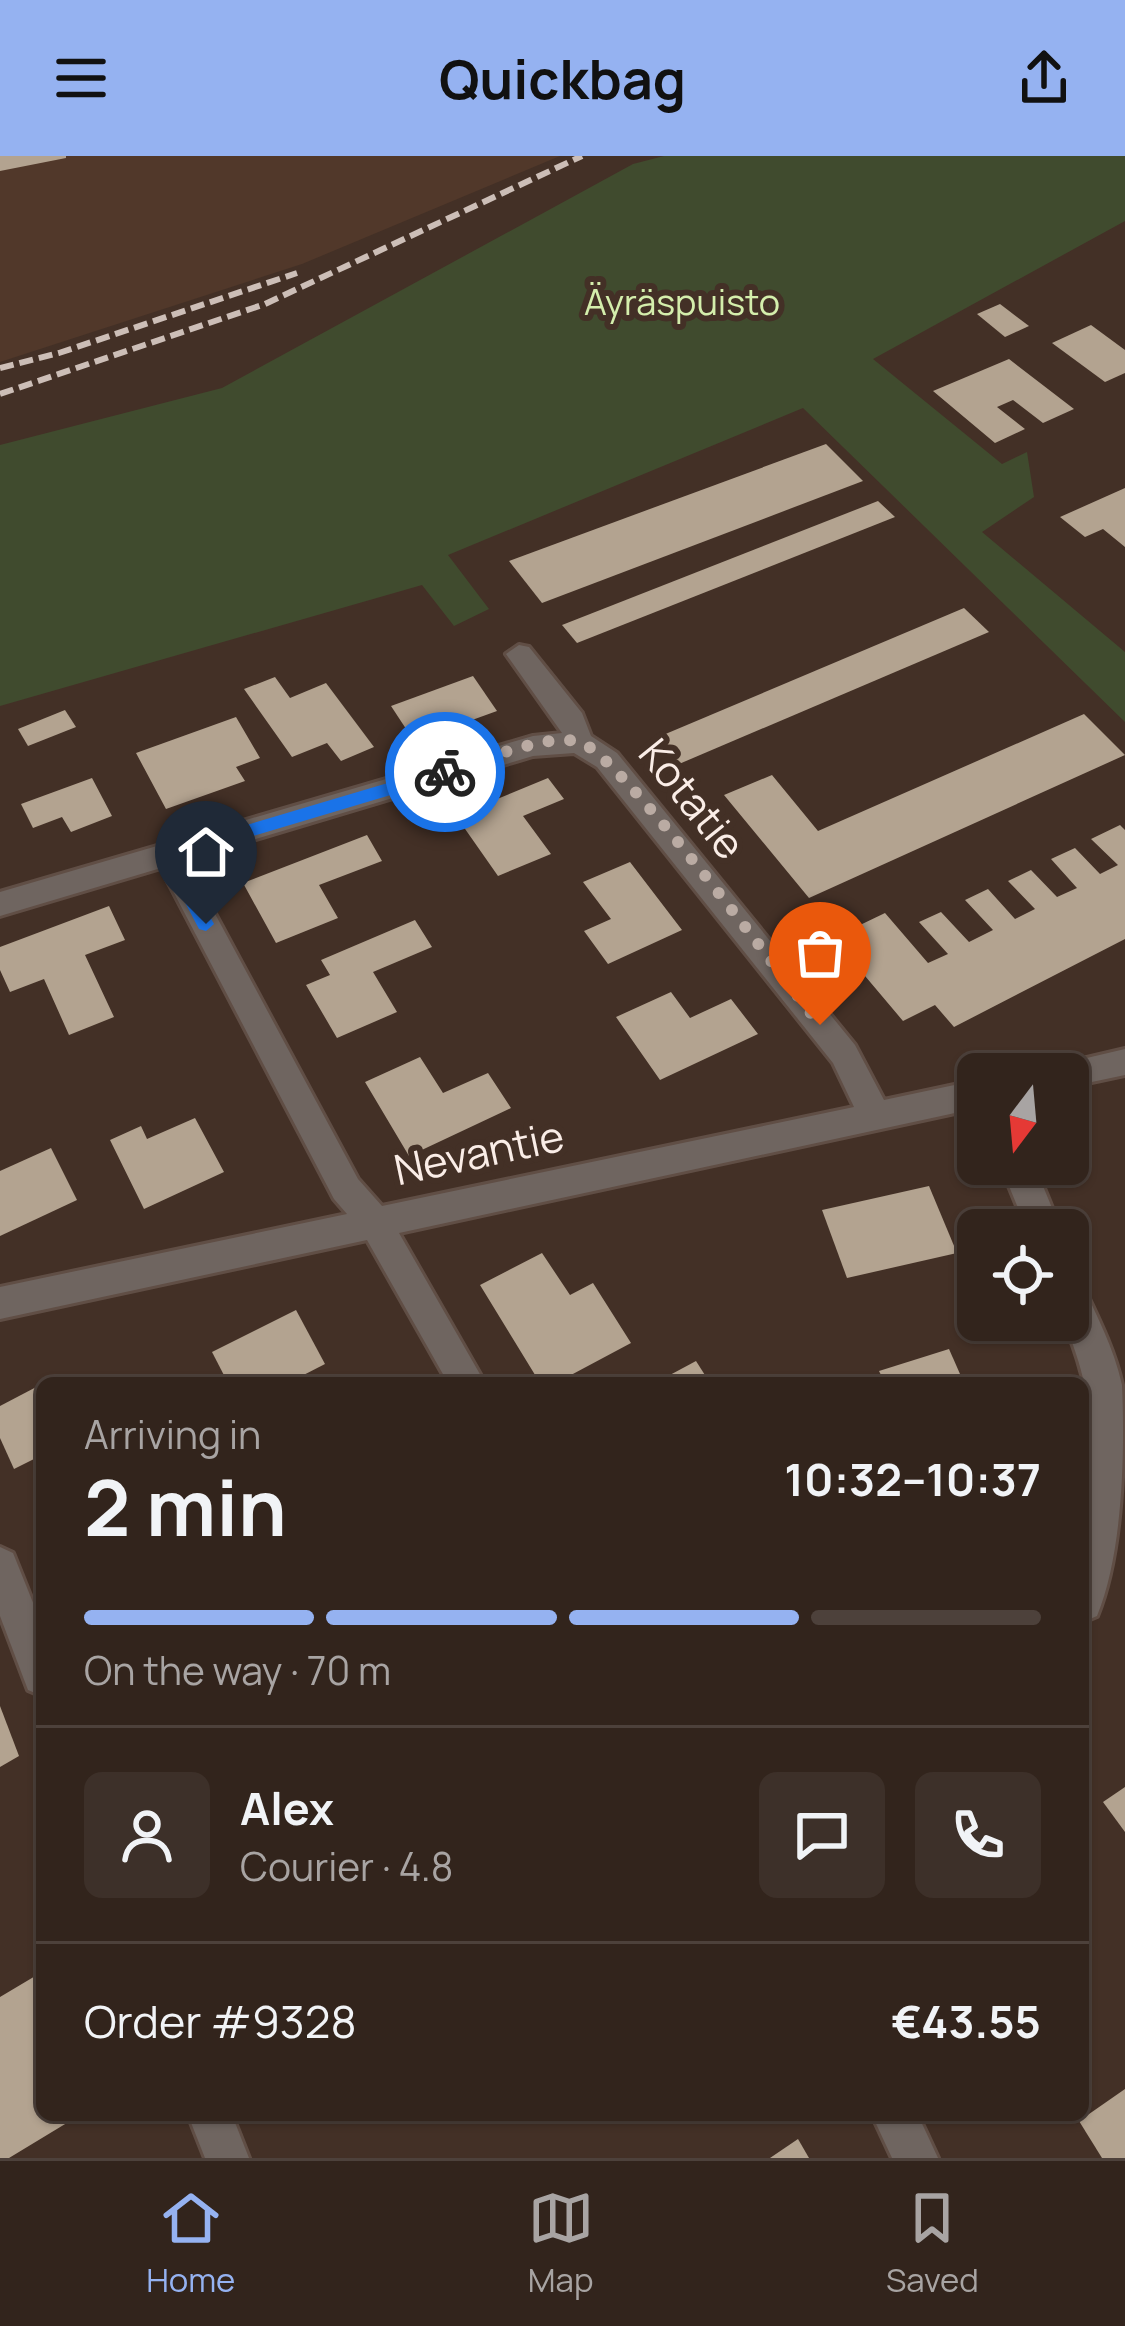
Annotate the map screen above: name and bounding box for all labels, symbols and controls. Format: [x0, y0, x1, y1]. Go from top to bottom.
text: Quickbag [439, 41, 686, 115]
icon: menu [48, 45, 114, 111]
icon: share [1011, 45, 1077, 111]
park label: Äyräspuisto [584, 277, 780, 326]
courier [385, 712, 505, 832]
street label: Kotatie [626, 726, 759, 871]
icon: bike [412, 739, 478, 805]
pin [155, 801, 257, 924]
icon: home [173, 819, 239, 885]
pin [769, 902, 871, 1025]
icon: bag [787, 920, 853, 986]
north arrow [957, 1053, 1089, 1185]
map controls [957, 1053, 1089, 1341]
street label: Nevantie [389, 1106, 569, 1198]
button: locate [957, 1209, 1089, 1341]
text: Arriving in [84, 1407, 261, 1461]
text: 10:32–10:37 [784, 1448, 1041, 1510]
text: 2 min [84, 1453, 287, 1559]
text: On the way · 70 m [84, 1643, 391, 1697]
button: person [84, 1772, 210, 1898]
button: chat [759, 1772, 885, 1898]
button: phone [915, 1772, 1041, 1898]
text: Alex [240, 1777, 334, 1839]
text: Courier · 4.8 [240, 1839, 453, 1893]
text: Order #9328 [84, 1990, 357, 2052]
text: €43.55 [891, 1990, 1041, 2052]
tab: Home [146, 2185, 235, 2302]
tab: Map [528, 2185, 594, 2302]
tab: Saved [886, 2185, 979, 2302]

